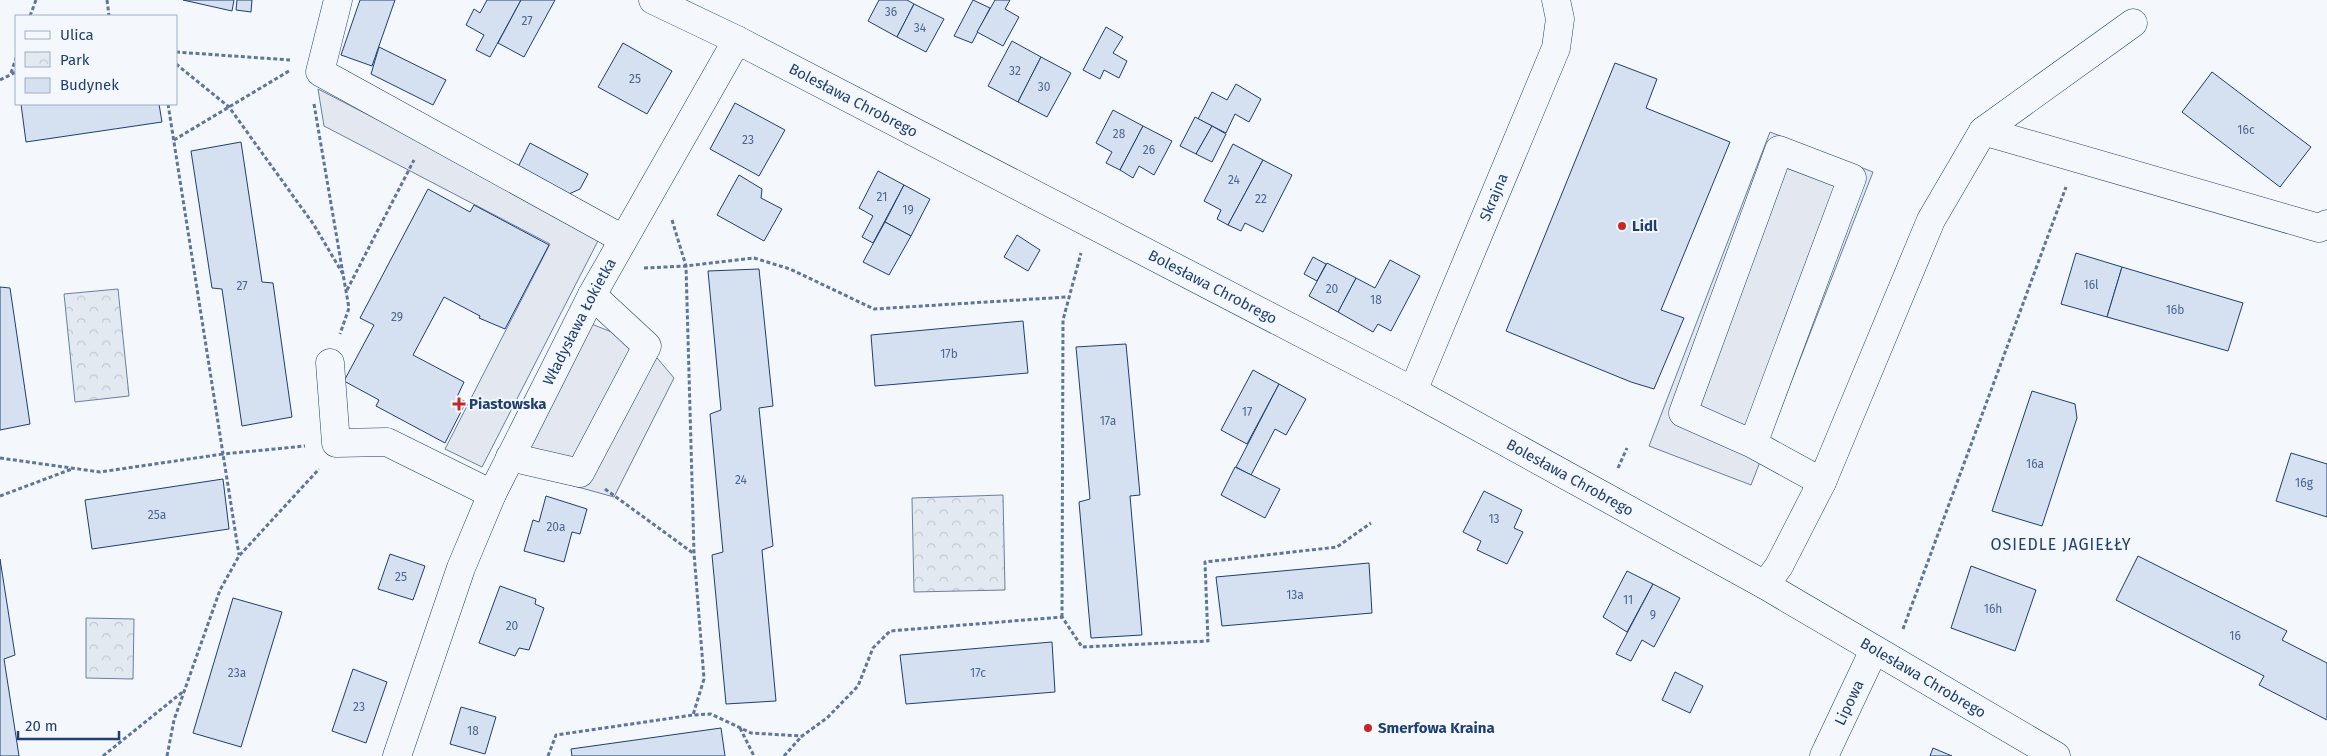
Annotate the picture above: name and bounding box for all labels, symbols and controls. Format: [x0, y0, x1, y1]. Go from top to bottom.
house number: 36 [885, 5, 897, 19]
house number: 27 [521, 14, 533, 28]
legend [15, 15, 178, 105]
house number: 34 [914, 21, 927, 35]
text: Ulica [60, 26, 94, 44]
text: Park [60, 51, 90, 69]
street label: Bolesława Chrobrego [786, 60, 921, 141]
house number: 32 [1009, 64, 1021, 78]
house number: 25 [629, 72, 641, 86]
text: Budynek [60, 76, 119, 94]
house number: 30 [1038, 80, 1051, 94]
house number: 16c [2237, 123, 2255, 137]
house number: 28 [1113, 127, 1126, 141]
house number: 23 [742, 133, 754, 147]
house number: 26 [1143, 143, 1155, 157]
street label: Skrajna [1476, 170, 1512, 224]
house number: 24 [1228, 173, 1241, 187]
house number: 21 [877, 190, 887, 204]
house number: 22 [1255, 192, 1267, 206]
house number: 19 [902, 203, 914, 217]
place label: Lidl [1632, 217, 1658, 235]
marker: Lidl [1616, 220, 1628, 232]
street label: Bolesława Chrobrego [1145, 246, 1280, 328]
street label: Władysława Łokietka [539, 255, 620, 388]
house number: 16l [2083, 278, 2099, 292]
house number: 27 [236, 279, 248, 293]
house number: 20 [1326, 282, 1339, 296]
house number: 18 [1370, 293, 1382, 307]
house number: 16b [2166, 303, 2184, 317]
house number: 29 [391, 310, 403, 324]
house number: 17b [940, 347, 958, 361]
place label: Piastowska [469, 395, 547, 413]
marker: Piastowska [453, 398, 465, 410]
house number: 17 [1242, 405, 1252, 419]
house number: 17a [1100, 414, 1116, 428]
street label: Bolesława Chrobrego [1503, 435, 1637, 520]
house number: 16a [2026, 457, 2044, 471]
house number: 24 [735, 473, 748, 487]
house number: 16g [2295, 476, 2314, 490]
house number: 25a [148, 508, 166, 522]
house number: 13 [1488, 512, 1500, 526]
house number: 20a [546, 520, 566, 534]
district label: OSIEDLE JAGIEŁŁY [1990, 535, 2132, 554]
house number: 25 [395, 570, 407, 584]
house number: 13a [1286, 588, 1304, 602]
house number: 11 [1623, 593, 1633, 607]
house number: 16h [1984, 602, 2002, 616]
house number: 9 [1650, 608, 1656, 622]
house number: 20 [506, 619, 519, 633]
house number: 16 [2229, 629, 2241, 643]
street label: Bolesława Chrobrego [1857, 634, 1989, 722]
house number: 23a [228, 666, 246, 680]
house number: 17c [970, 666, 986, 680]
street label: Lipowa [1831, 677, 1868, 728]
house number: 23 [353, 700, 365, 714]
scale bar [18, 708, 119, 740]
text: 20 m [25, 717, 58, 735]
place label: Smerfowa Kraina [1378, 719, 1495, 737]
marker: Smerfowa Kraina [1362, 722, 1374, 734]
house number: 18 [467, 724, 479, 738]

